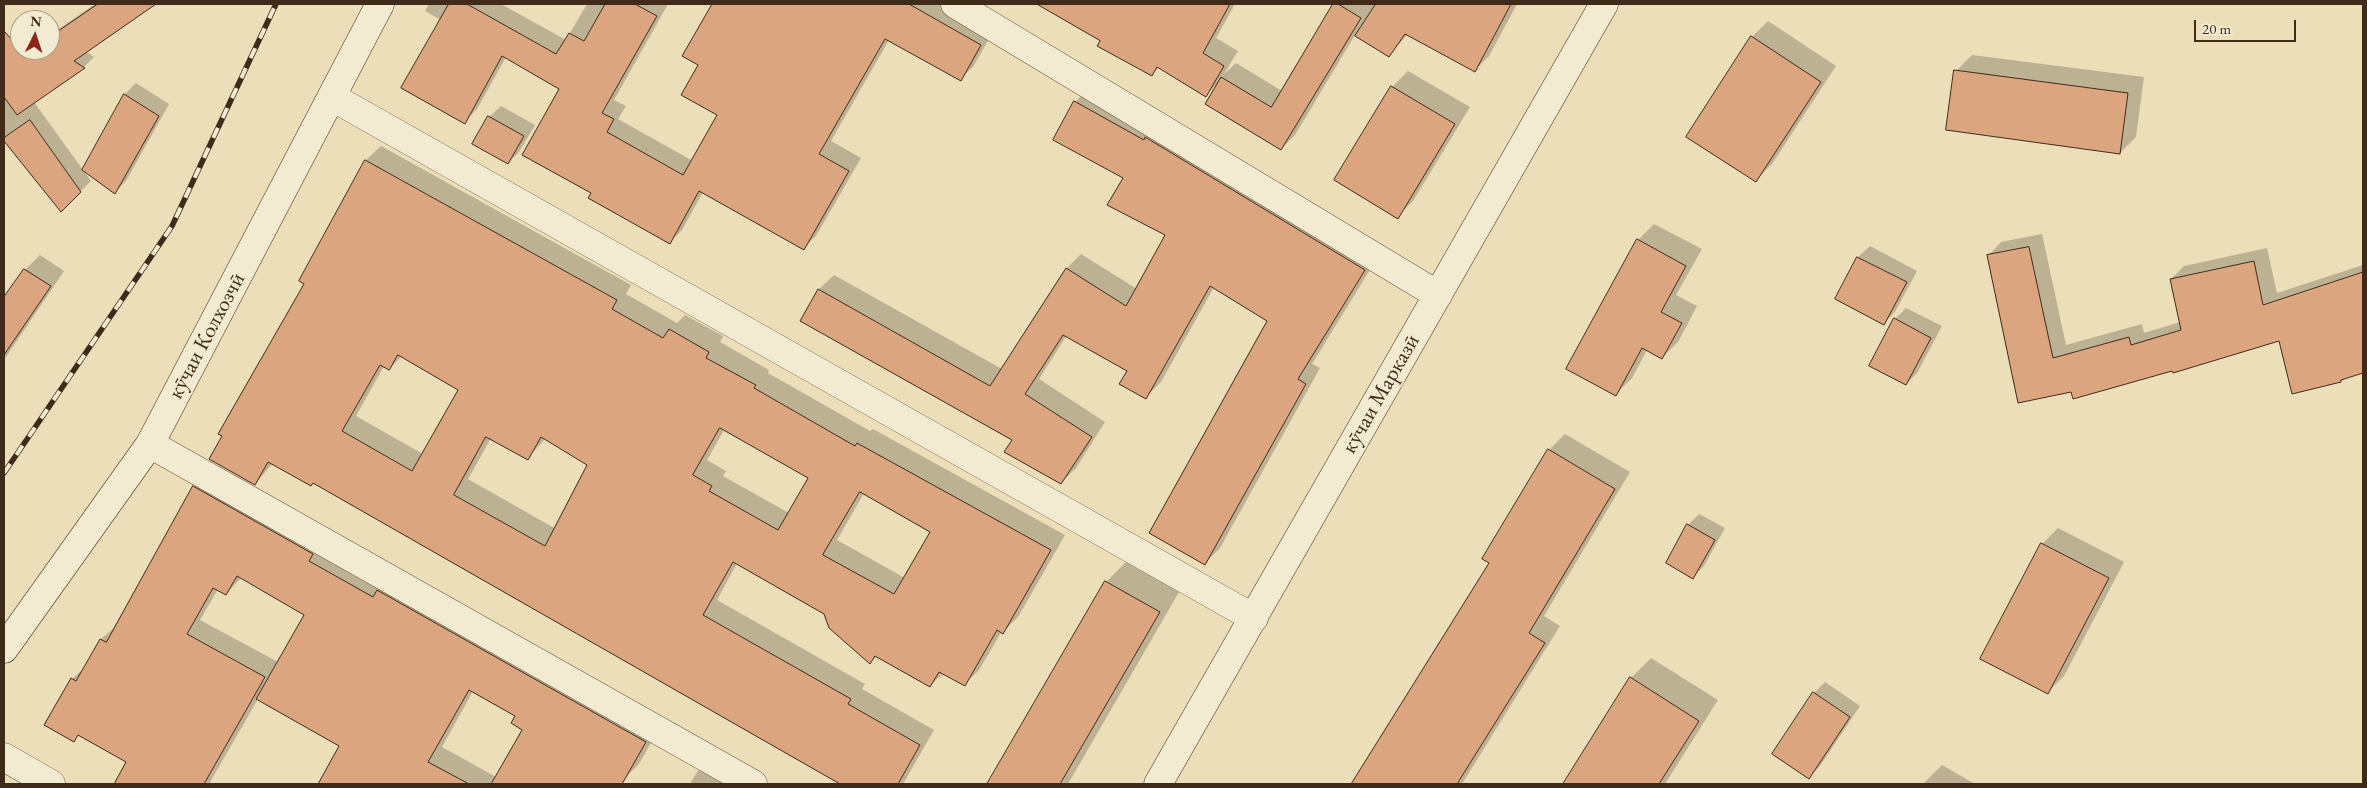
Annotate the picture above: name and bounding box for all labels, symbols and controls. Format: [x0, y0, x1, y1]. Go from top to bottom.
north arrow [10, 10, 60, 60]
scale bar [2197, 10, 2300, 42]
text: N [30, 12, 42, 30]
text: 20 m [2202, 19, 2231, 38]
street label: кӯчаи Колхозчӣ [163, 268, 251, 404]
street label: кӯчаи Марказӣ [1336, 330, 1426, 458]

